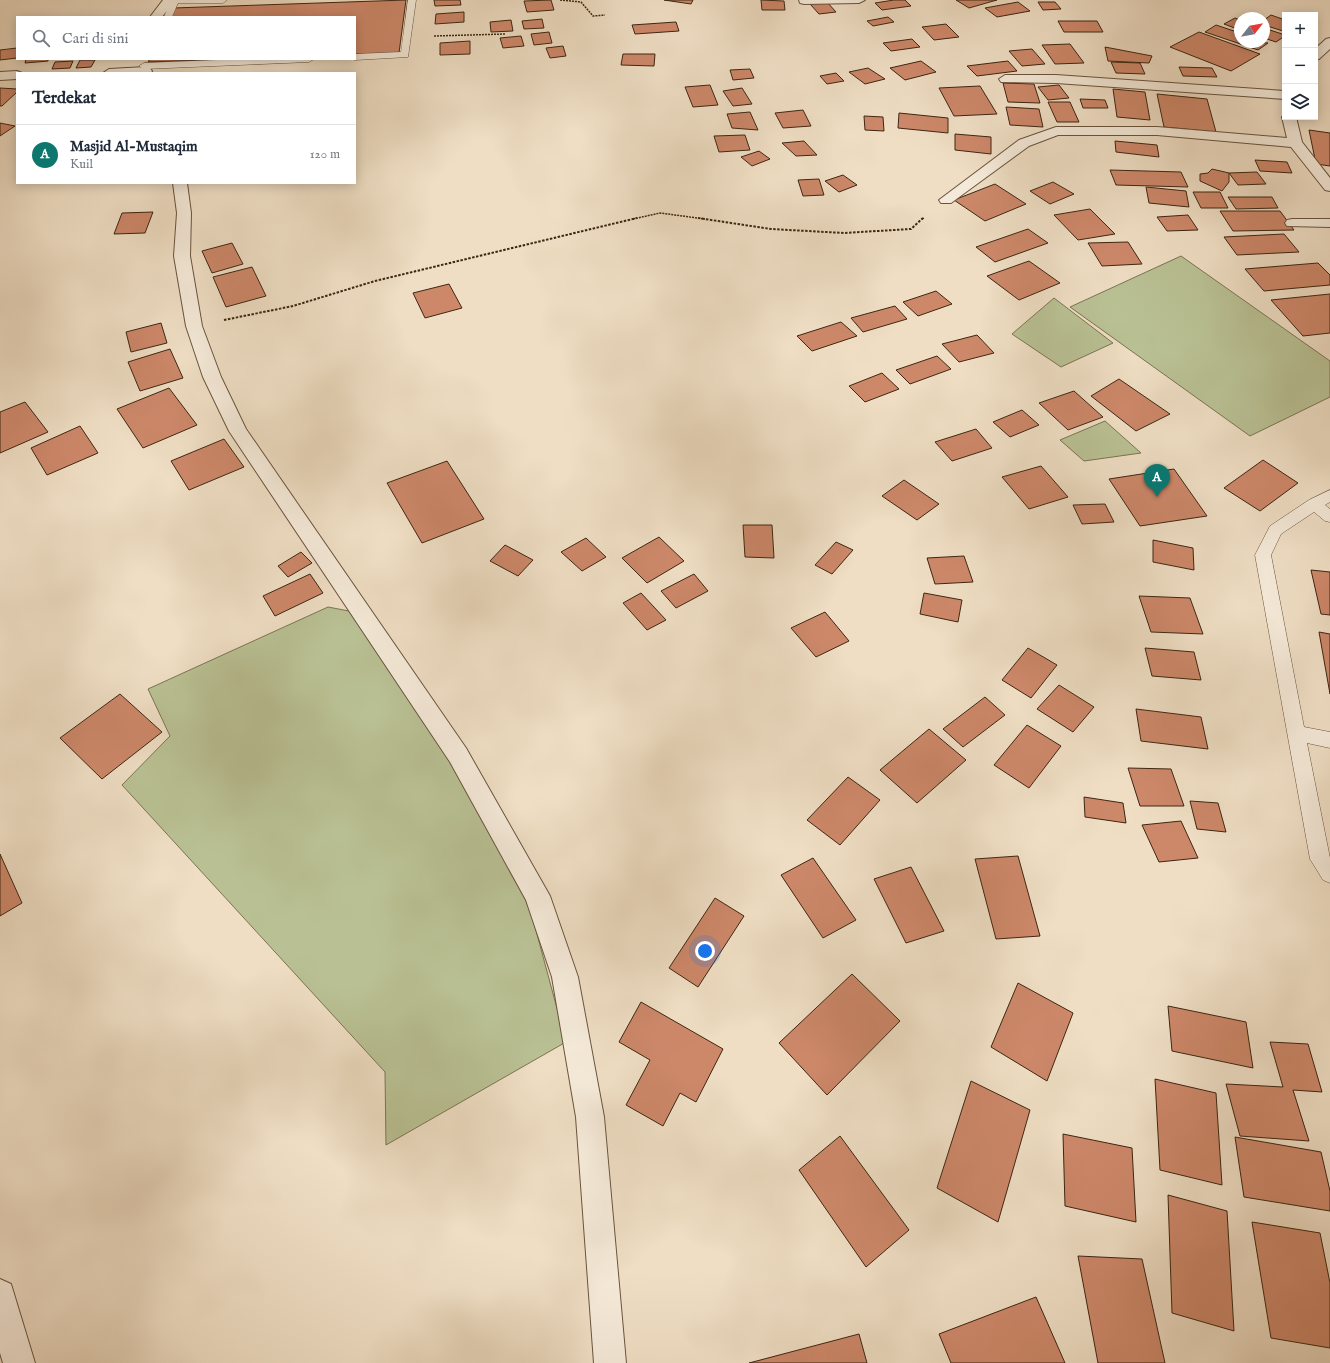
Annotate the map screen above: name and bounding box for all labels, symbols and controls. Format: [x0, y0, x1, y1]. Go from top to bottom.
north arrow [1234, 12, 1270, 48]
map controls [1282, 12, 1318, 120]
button: + [1282, 12, 1318, 48]
search box [16, 16, 356, 60]
icon: search [30, 27, 52, 49]
text: Cari di sini [62, 29, 129, 48]
button: − [1282, 48, 1318, 84]
button: layers [1282, 84, 1318, 120]
text: Terdekat [32, 88, 96, 109]
text: Masjid Al-Mustaqim [70, 137, 198, 156]
text: A [41, 146, 49, 163]
text: 120 m [310, 146, 340, 163]
text: Kuil [70, 156, 93, 173]
pin: A [1144, 464, 1170, 497]
your location [695, 941, 715, 961]

